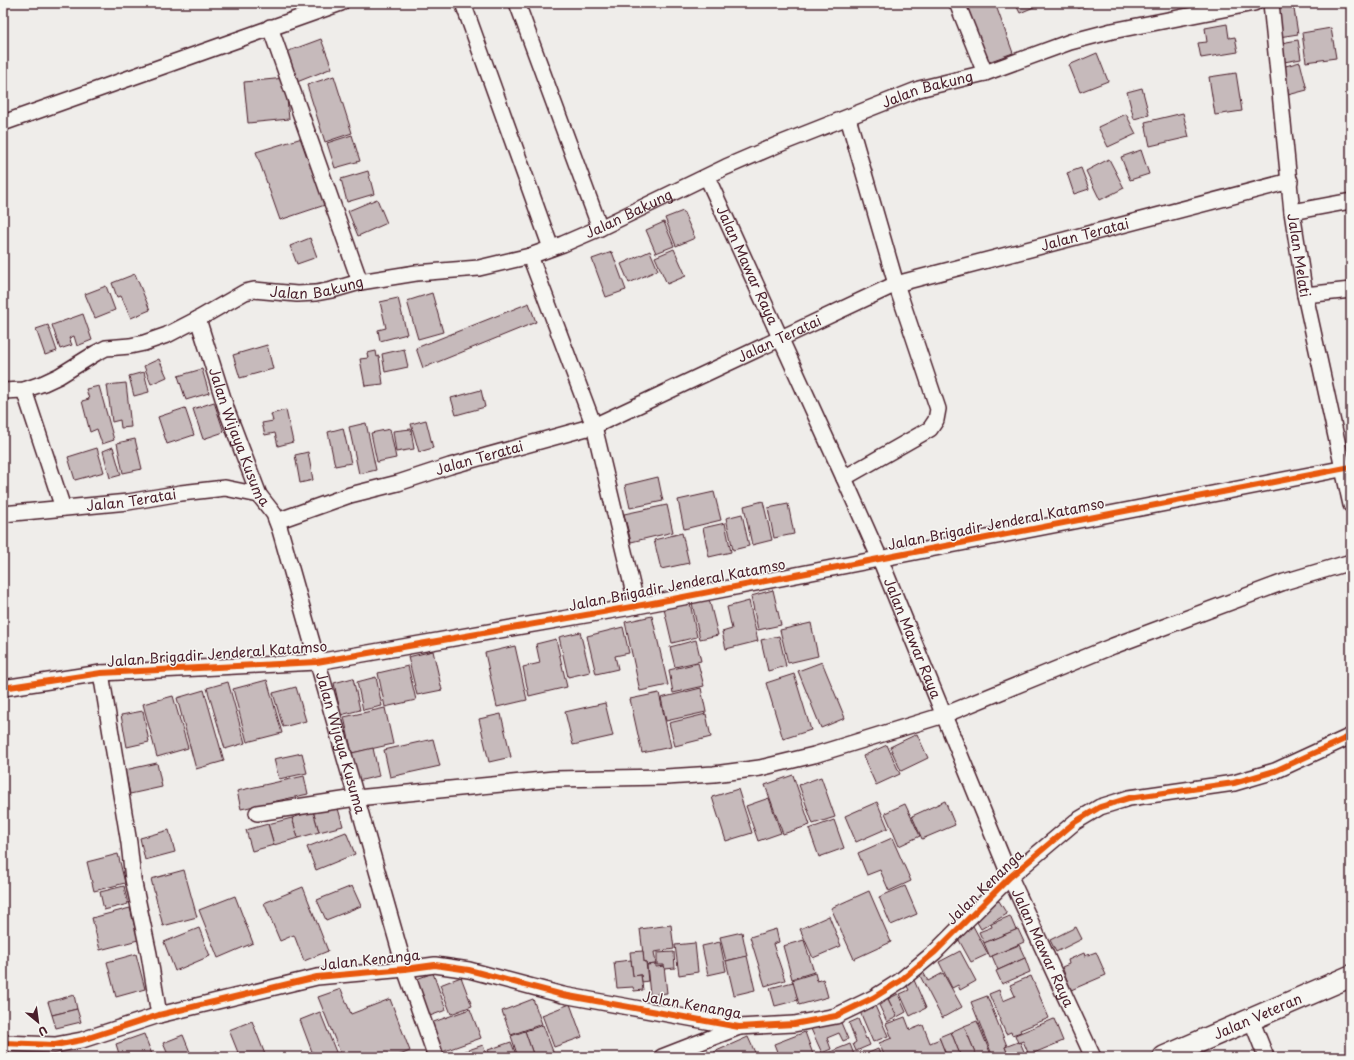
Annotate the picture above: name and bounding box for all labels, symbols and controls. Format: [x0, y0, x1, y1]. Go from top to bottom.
street label: Jalan Bakung [878, 65, 975, 113]
street label: Jalan Bakung [582, 184, 676, 243]
street label: Jalan Mawar Raya [711, 202, 784, 328]
street label: Jalan Teratai [1038, 212, 1131, 256]
street label: Jalan Melati [1282, 212, 1316, 299]
street label: Jalan Bakung [269, 271, 366, 304]
street label: Jalan Teratai [734, 310, 825, 367]
street label: Jalan Wijaya Kusuma [204, 365, 275, 511]
street label: Jalan Teratai [432, 435, 526, 480]
street label: Jalan Teratai [85, 483, 178, 516]
street label: Jalan Brigadir Jenderal Katamso [886, 492, 1106, 555]
street label: Jalan Brigadir Jenderal Katamso [567, 553, 787, 616]
street label: Jalan Mawar Raya [879, 575, 947, 702]
street label: Jalan Brigadir Jenderal Katamso [106, 635, 328, 672]
street label: Jalan Wijaya Kusuma [311, 669, 371, 817]
street label: Jalan Kenanga [941, 844, 1028, 929]
street label: Jalan Mawar Raya [1007, 885, 1080, 1011]
street label: Jalan Kenanga [319, 944, 421, 975]
street label: Jalan Kenanga [641, 985, 744, 1024]
street label: Jalan Veteran [1210, 988, 1305, 1044]
north arrow [18, 1002, 58, 1042]
text: U [35, 1022, 51, 1041]

